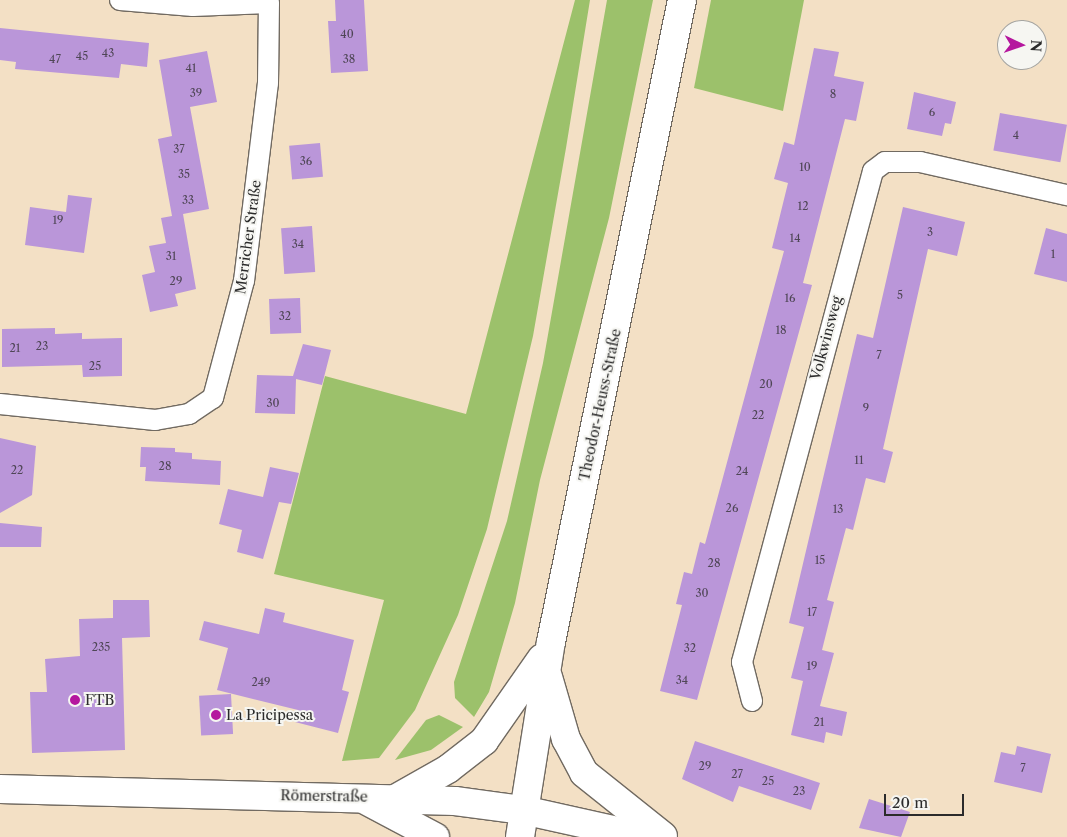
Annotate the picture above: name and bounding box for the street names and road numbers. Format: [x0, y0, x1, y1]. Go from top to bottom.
street label: Merricher Straße [232, 179, 264, 295]
street label: Volkwinsweg [807, 294, 845, 382]
street label: Theodor-Heuss-Straße [576, 327, 624, 483]
street label: Römerstraße [280, 787, 368, 805]

